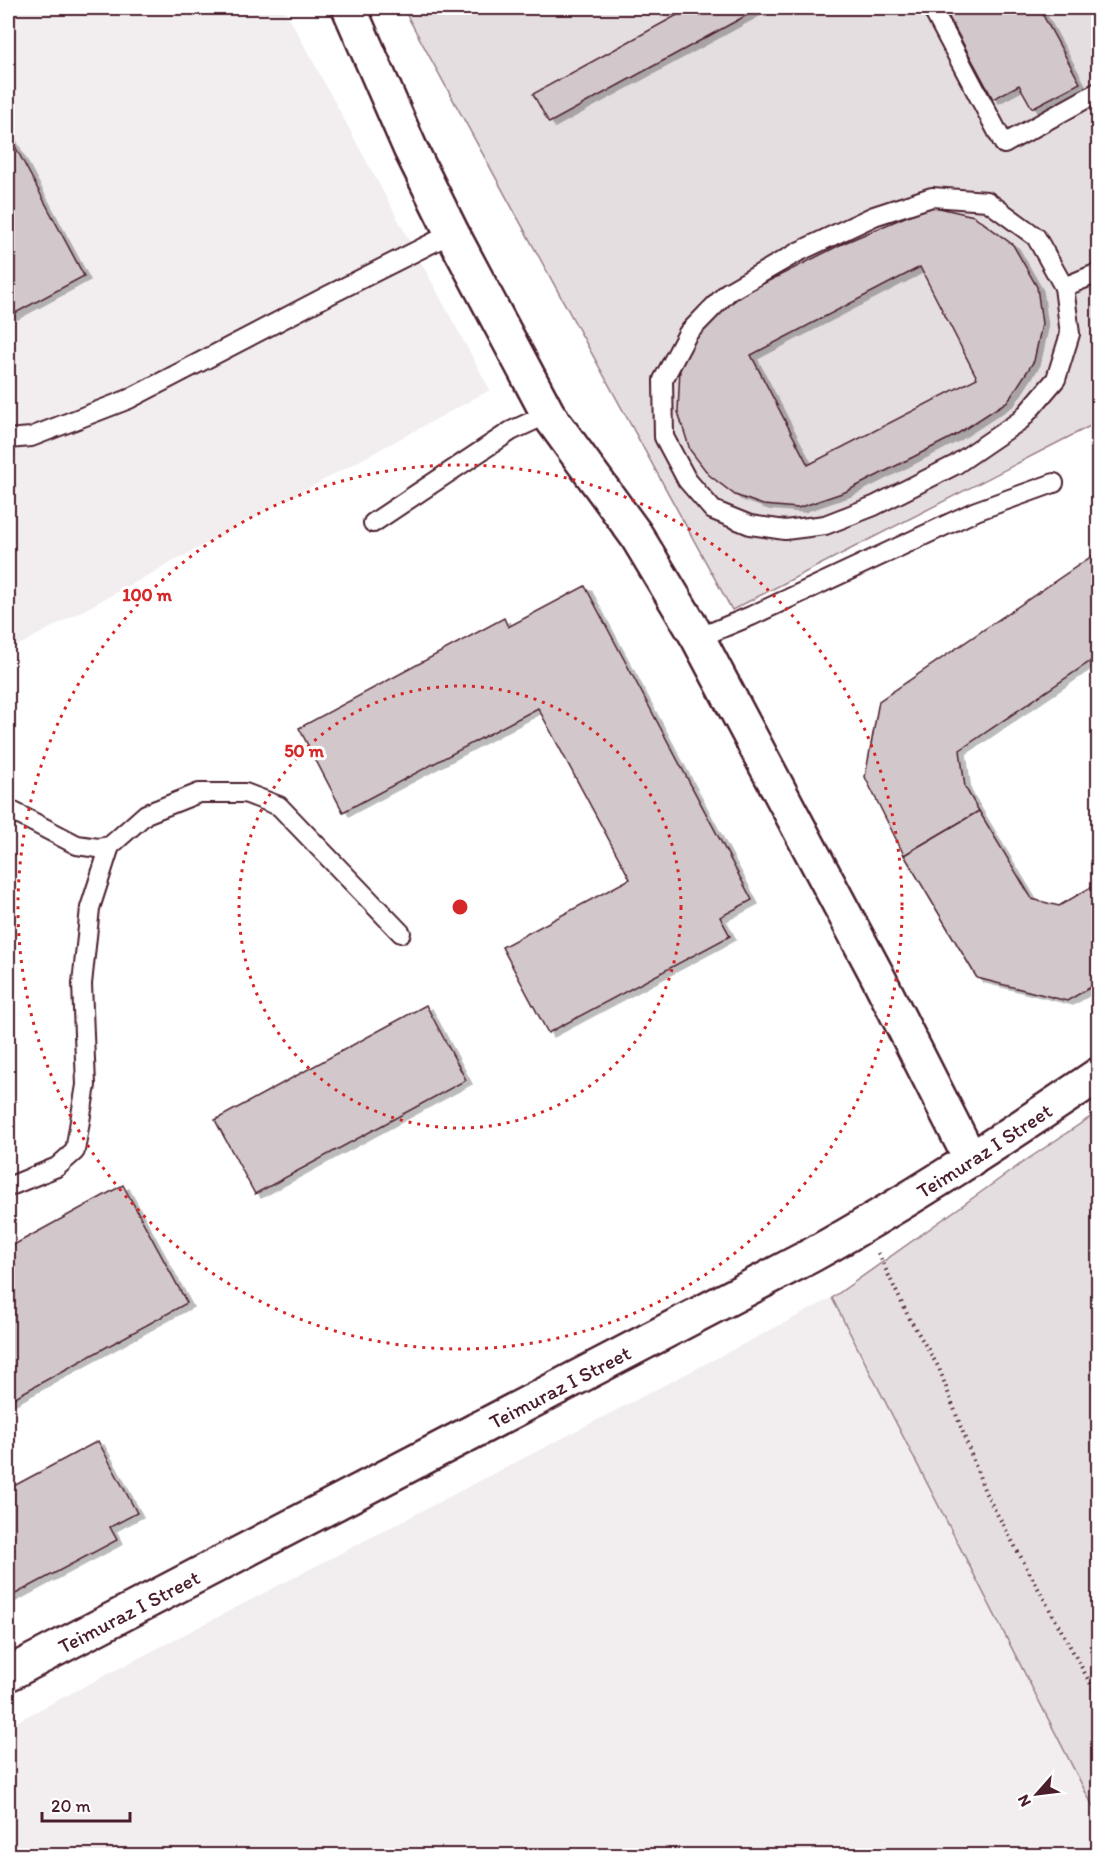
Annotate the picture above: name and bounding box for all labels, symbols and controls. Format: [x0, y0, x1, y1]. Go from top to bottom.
text: 100 m [122, 584, 173, 606]
text: 50 m [284, 740, 325, 762]
centre of rings [450, 897, 470, 917]
street label: Teimuraz I Street [912, 1097, 1056, 1203]
street label: Teimuraz I Street [485, 1339, 635, 1434]
street label: Teimuraz I Street [54, 1564, 204, 1658]
north arrow [1007, 1764, 1067, 1824]
scale bar [42, 1785, 130, 1823]
text: N [1013, 1792, 1035, 1810]
text: 20 m [51, 1795, 91, 1817]

